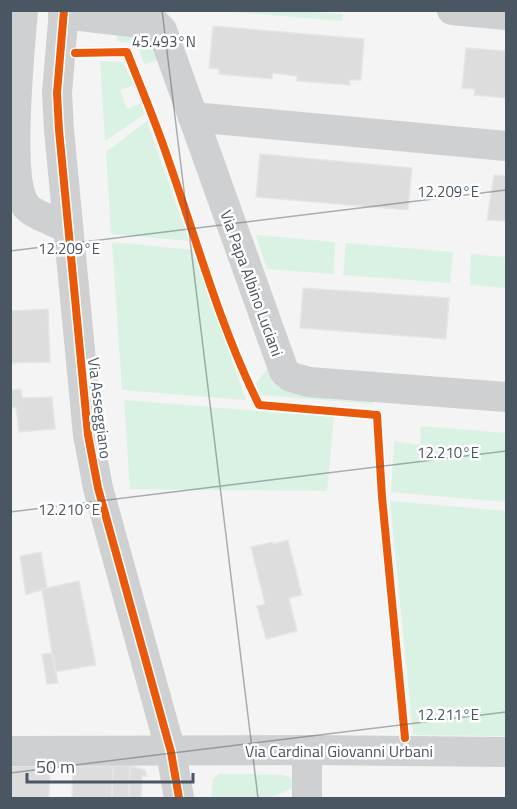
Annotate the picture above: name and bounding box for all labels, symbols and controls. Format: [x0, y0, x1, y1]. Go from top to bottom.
text: 45.493°N [132, 30, 196, 53]
text: 12.209°E [417, 180, 479, 203]
street label: Via Papa Albino Luciani [214, 206, 290, 360]
text: 12.209°E [38, 237, 100, 260]
street label: Via Asseggiano [82, 356, 118, 460]
text: 12.210°E [417, 441, 479, 464]
text: 12.210°E [38, 498, 100, 521]
text: 12.211°E [417, 703, 479, 726]
street label: Via Cardinal Giovanni Urbani [245, 739, 433, 763]
scale bar [27, 746, 194, 784]
text: 50 m [36, 753, 75, 780]

